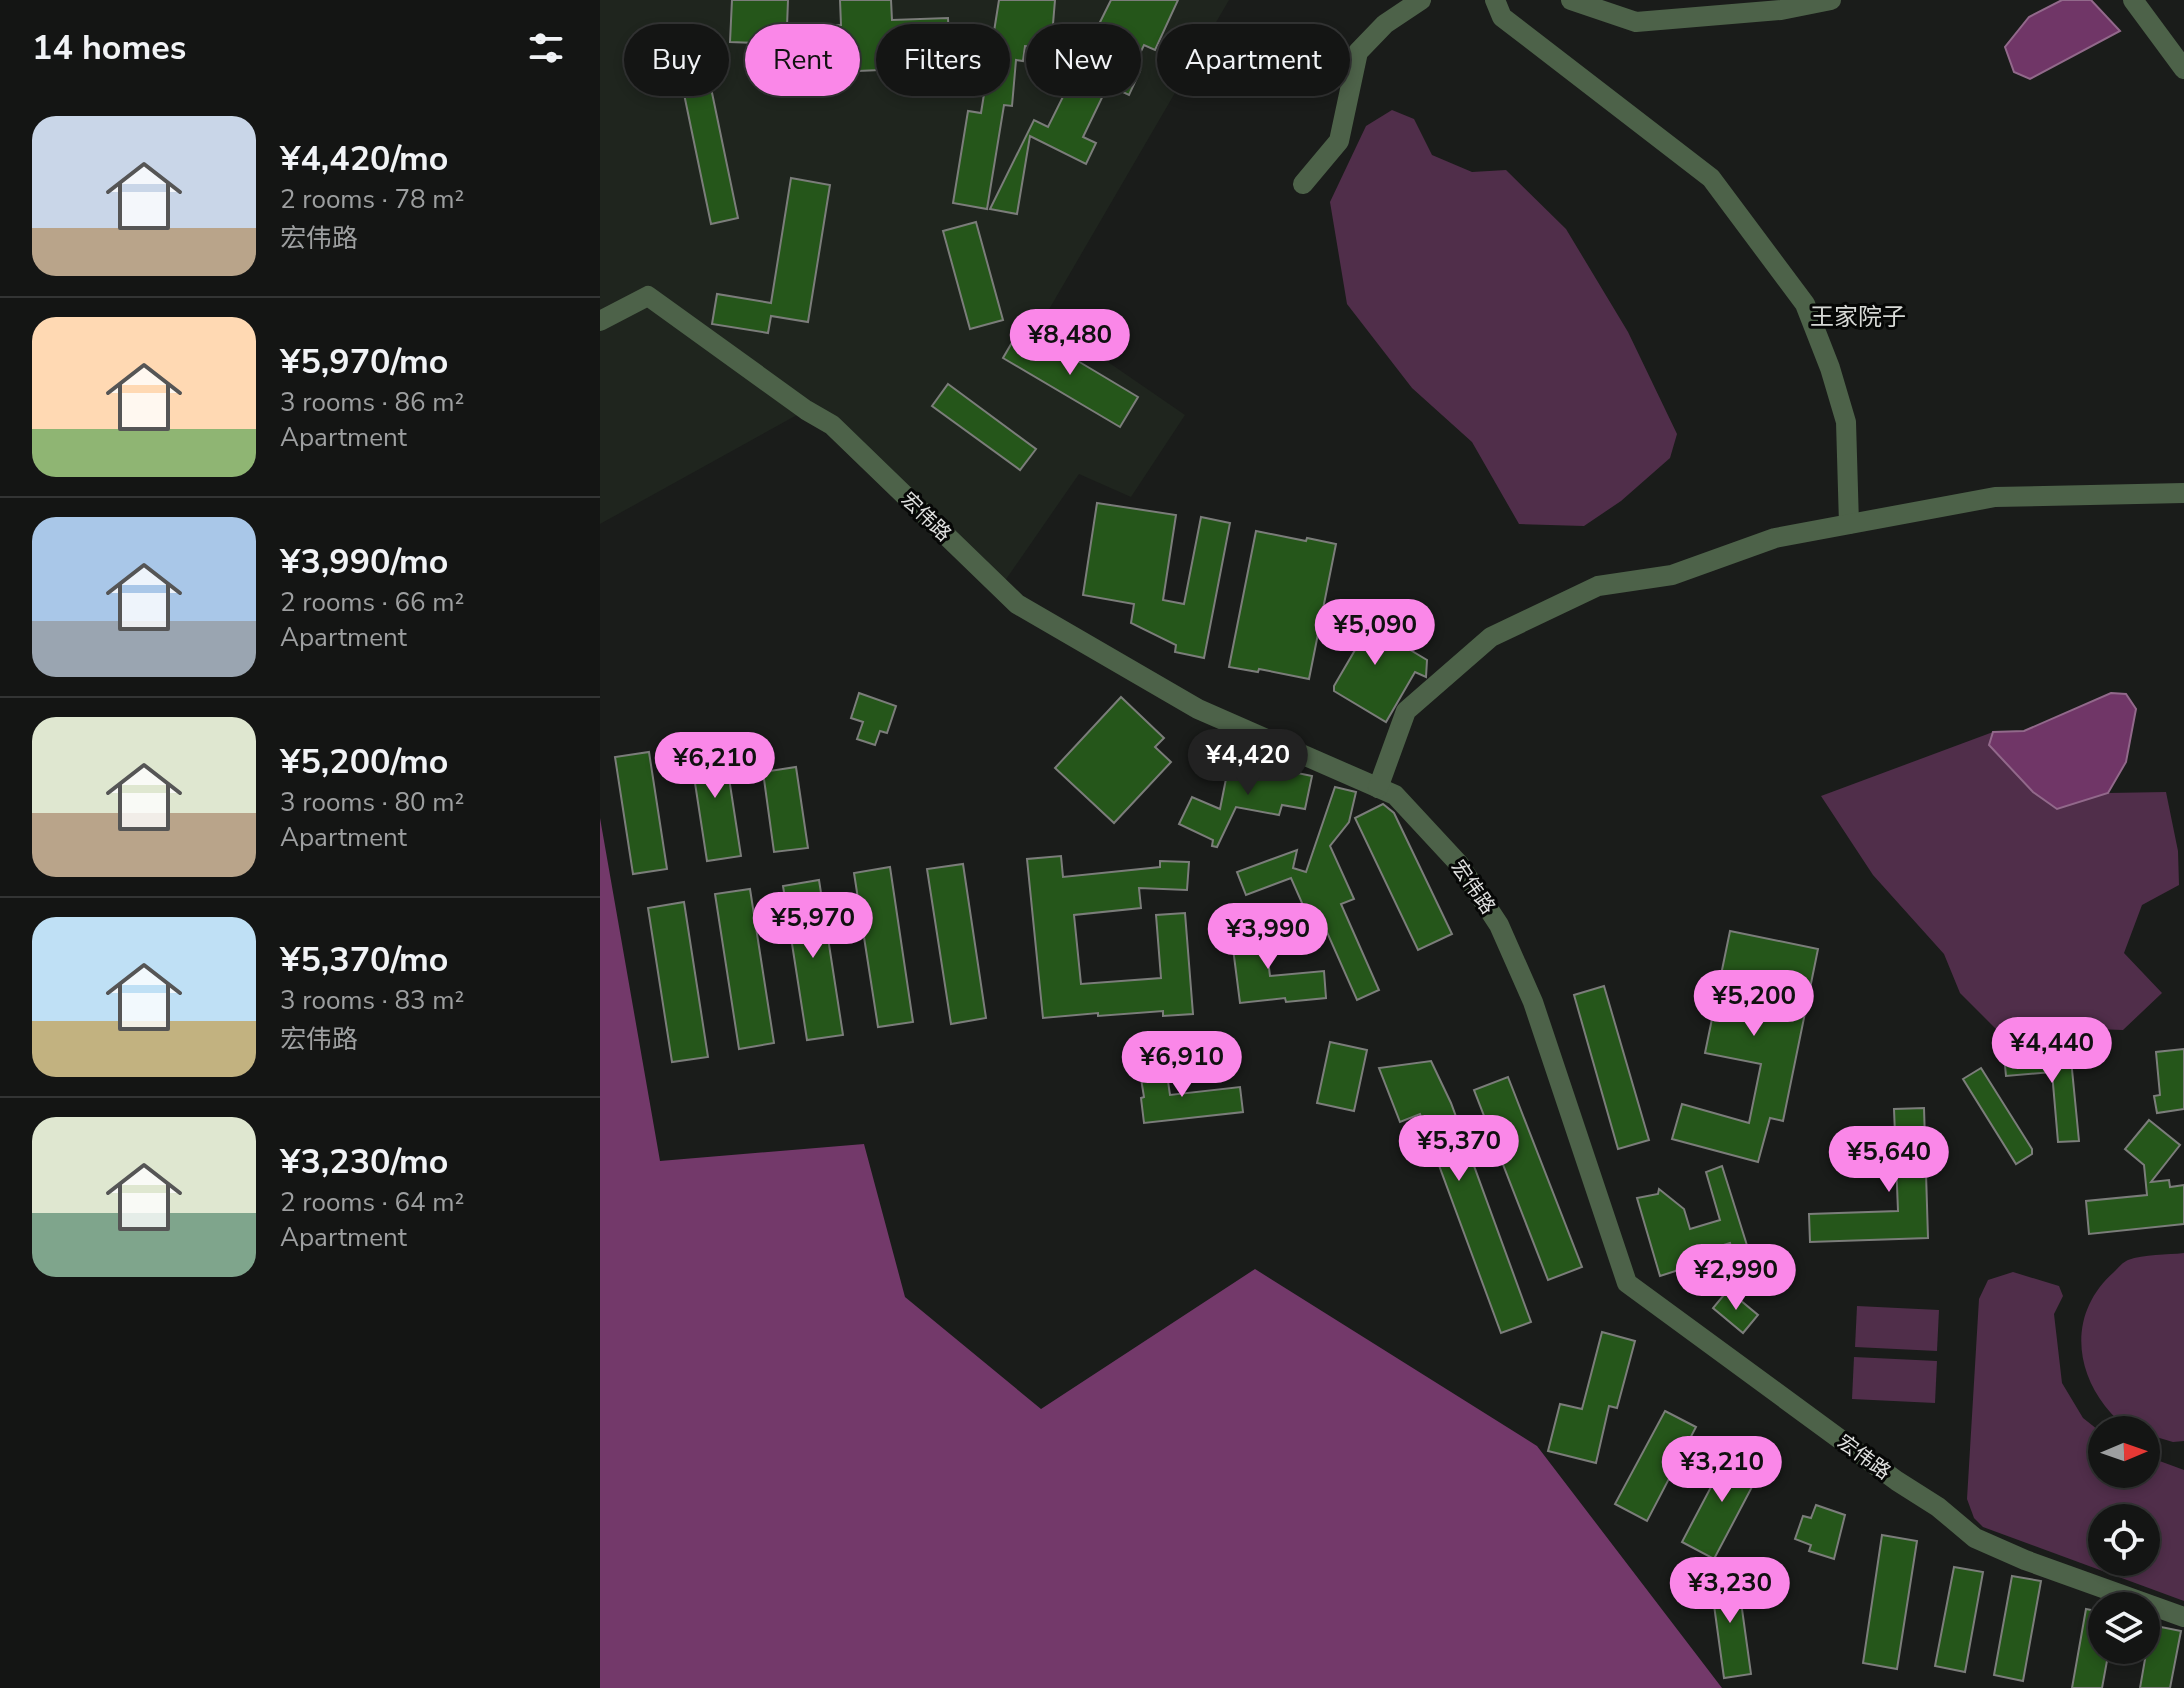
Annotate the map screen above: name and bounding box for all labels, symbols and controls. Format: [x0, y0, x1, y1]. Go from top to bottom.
chip: Buy [624, 24, 729, 96]
chip: Rent [745, 24, 860, 96]
chip: Filters [876, 24, 1010, 96]
chip: New [1026, 24, 1141, 96]
chip: Apartment [1157, 24, 1350, 96]
text: 14 homes [32, 25, 186, 71]
icon: filters [524, 26, 568, 70]
text: ¥4,420/mo [280, 136, 448, 182]
icon: home [96, 148, 192, 244]
text: 2 rooms · 78 m² [280, 182, 464, 217]
text: 宏伟路 [280, 221, 358, 256]
district label: 王家院子 [1810, 301, 1906, 333]
pin: ¥8,480 [1005, 309, 1135, 377]
text: ¥8,480 [1028, 317, 1112, 352]
text: ¥5,970/mo [280, 339, 448, 385]
icon: home [96, 349, 192, 445]
text: 3 rooms · 86 m² [280, 385, 464, 420]
text: Apartment [280, 420, 407, 455]
street label: 宏伟路 [895, 486, 957, 548]
text: ¥3,990/mo [280, 539, 448, 585]
icon: home [96, 549, 192, 645]
text: 2 rooms · 66 m² [280, 585, 464, 620]
pin: ¥5,090 [1310, 599, 1440, 667]
text: ¥5,090 [1333, 607, 1417, 642]
text: Apartment [280, 620, 407, 655]
pin: ¥4,420 [1183, 729, 1313, 797]
pin: ¥6,210 [650, 732, 780, 800]
text: ¥4,420 [1206, 737, 1290, 772]
text: ¥5,200/mo [280, 739, 448, 785]
text: ¥6,210 [673, 740, 757, 775]
icon: home [96, 749, 192, 845]
text: 3 rooms · 80 m² [280, 785, 464, 820]
text: Apartment [280, 820, 407, 855]
street label: 宏伟路 [1445, 855, 1501, 919]
pin: ¥5,970 [748, 892, 878, 960]
text: ¥5,970 [771, 900, 855, 935]
pin: ¥3,990 [1203, 903, 1333, 971]
text: ¥3,990 [1226, 911, 1310, 946]
text: ¥5,370/mo [280, 937, 448, 983]
icon: home [96, 949, 192, 1045]
pin: ¥5,200 [1689, 970, 1819, 1038]
text: ¥5,200 [1712, 978, 1796, 1013]
text: 3 rooms · 83 m² [280, 983, 464, 1018]
pin: ¥4,440 [1987, 1017, 2117, 1085]
text: 宏伟路 [280, 1022, 358, 1057]
text: ¥4,440 [2010, 1025, 2094, 1060]
pin: ¥6,910 [1117, 1031, 1247, 1099]
text: ¥6,910 [1140, 1039, 1224, 1074]
pin: ¥5,370 [1394, 1115, 1524, 1183]
text: ¥5,370 [1417, 1123, 1501, 1158]
pin: ¥5,640 [1824, 1126, 1954, 1194]
text: ¥5,640 [1847, 1134, 1931, 1169]
text: ¥3,230/mo [280, 1139, 448, 1185]
icon: home [96, 1149, 192, 1245]
text: 2 rooms · 64 m² [280, 1185, 464, 1220]
text: Apartment [280, 1220, 407, 1255]
pin: ¥2,990 [1671, 1244, 1801, 1312]
text: ¥2,990 [1694, 1252, 1778, 1287]
north arrow [2088, 1416, 2160, 1488]
map controls [2088, 1416, 2160, 1664]
street label: 宏伟路 [1832, 1428, 1896, 1486]
pin: ¥3,210 [1657, 1436, 1787, 1504]
text: ¥3,210 [1680, 1444, 1764, 1479]
button: locate [2088, 1504, 2160, 1576]
pin: ¥3,230 [1665, 1557, 1795, 1625]
text: ¥3,230 [1688, 1565, 1772, 1600]
button: layers [2088, 1592, 2160, 1664]

